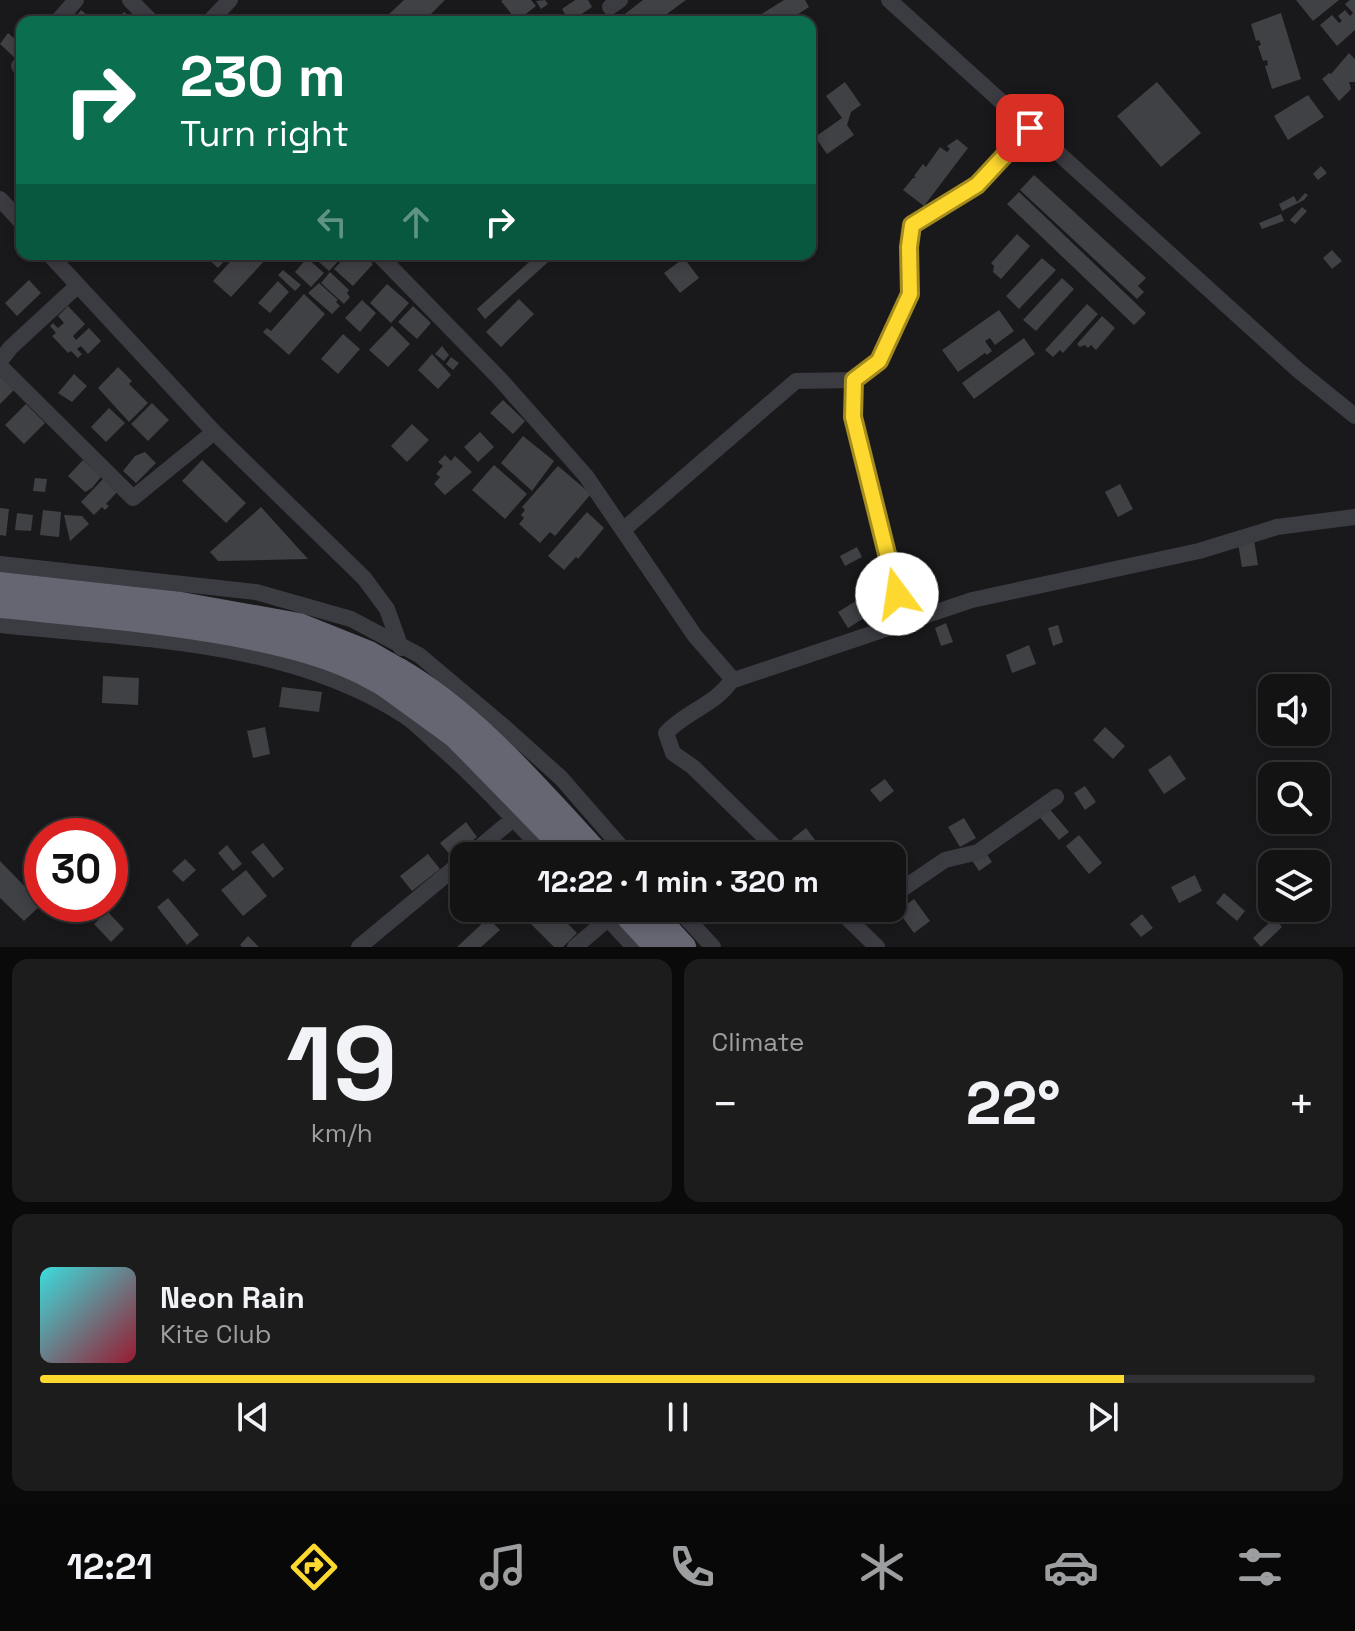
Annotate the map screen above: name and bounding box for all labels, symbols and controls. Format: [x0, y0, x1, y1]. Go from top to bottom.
text: 230 m [180, 41, 346, 112]
icon: right [48, 48, 152, 152]
pin [996, 94, 1064, 162]
icon: arrive [1008, 106, 1052, 150]
text: Turn right [180, 111, 349, 157]
icon: left [310, 200, 354, 244]
icon: ahead [394, 200, 438, 244]
icon: right [478, 200, 522, 244]
position arrow [855, 552, 939, 636]
map controls [1258, 674, 1330, 922]
button: sound [1258, 674, 1330, 746]
button: search [1258, 762, 1330, 834]
speed limit sign: 30 [24, 818, 128, 922]
button: layers [1258, 850, 1330, 922]
text: 12:22 · 1 min · 320 m [537, 862, 819, 901]
text: 19 [286, 998, 397, 1130]
text: Climate [712, 1025, 804, 1059]
text: 22° [966, 1065, 1061, 1142]
text: − [712, 1076, 739, 1132]
text: + [1288, 1076, 1315, 1132]
text: km/h [311, 1116, 373, 1150]
text: Neon Rain [160, 1278, 305, 1317]
text: Kite Club [160, 1317, 272, 1351]
icon: previous [231, 1395, 275, 1439]
icon: pause [656, 1395, 700, 1439]
icon: next [1081, 1395, 1125, 1439]
icon: directions [286, 1539, 342, 1595]
icon: music [475, 1539, 531, 1595]
icon: phone [664, 1539, 720, 1595]
icon: climate [854, 1539, 910, 1595]
icon: car [1043, 1539, 1099, 1595]
icon: filters [1232, 1539, 1288, 1595]
text: 12:21 [67, 1544, 153, 1590]

